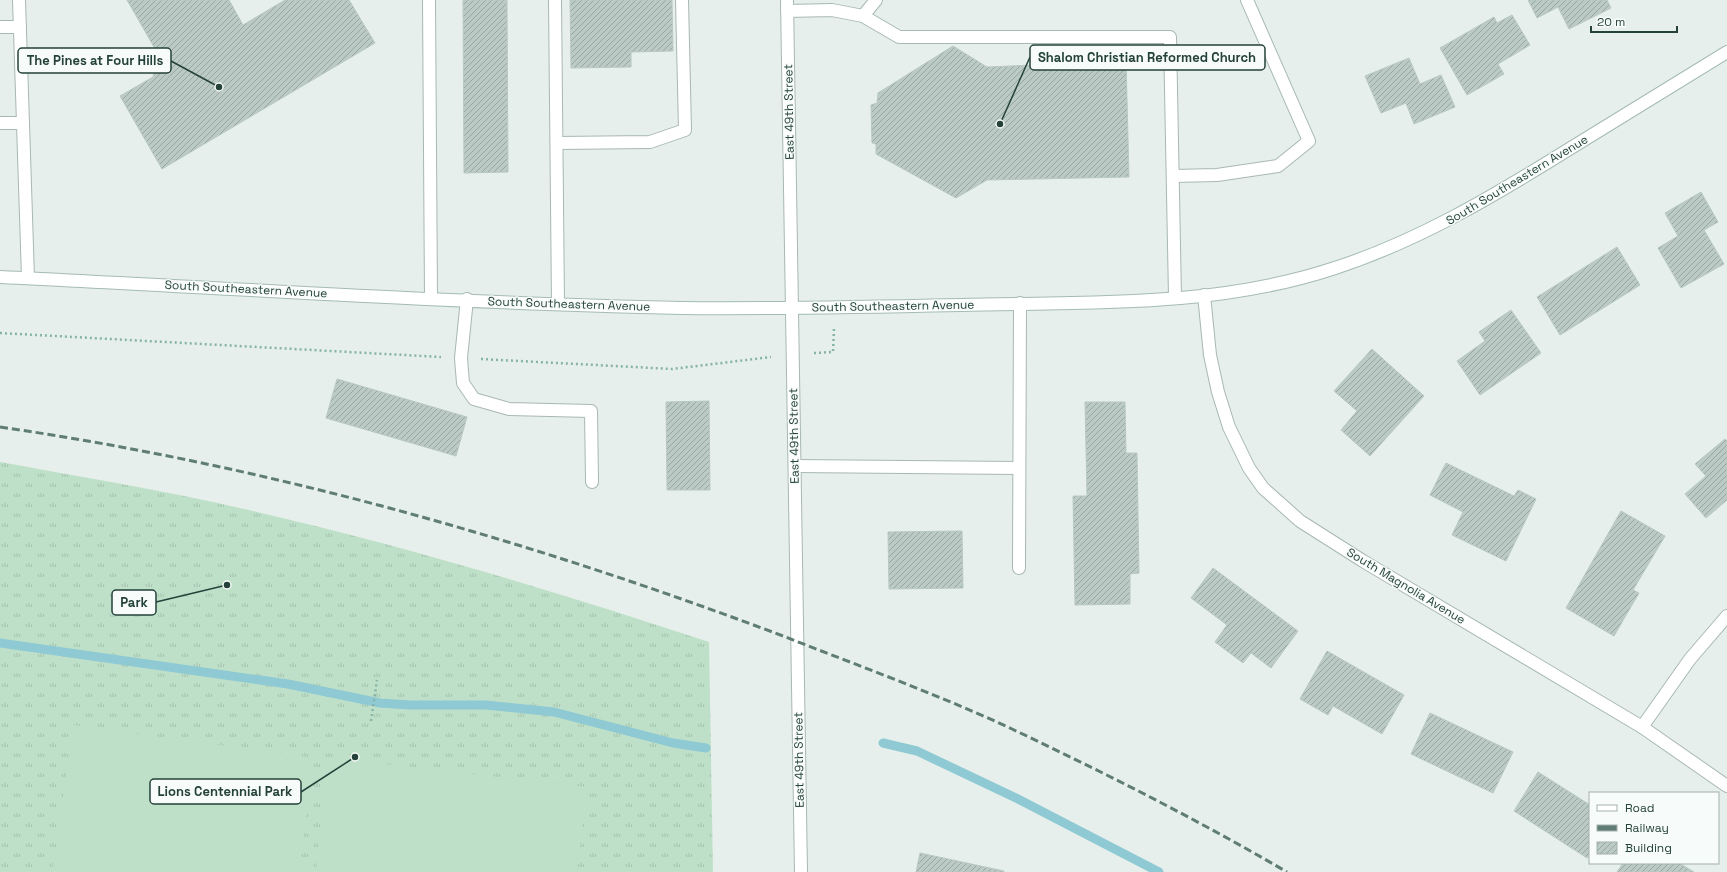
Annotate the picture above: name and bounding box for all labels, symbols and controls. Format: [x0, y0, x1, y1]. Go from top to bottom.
scale bar [1591, 8, 1677, 34]
text: 20 m [1597, 14, 1625, 30]
callout: Shalom Christian Reformed Church [1030, 45, 1265, 70]
callout: The Pines at Four Hills [18, 48, 171, 73]
text: Shalom Christian Reformed Church [1038, 49, 1256, 66]
text: The Pines at Four Hills [27, 52, 164, 69]
street label: East 49th Street [780, 64, 798, 160]
street label: South Southeastern Avenue [1443, 131, 1591, 229]
street label: South Southeastern Avenue [164, 277, 328, 301]
street label: South Southeastern Avenue [487, 293, 651, 315]
street label: South Southeastern Avenue [811, 297, 975, 315]
street label: East 49th Street [785, 388, 803, 484]
street label: South Magnolia Avenue [1344, 544, 1468, 628]
callout: Park [112, 590, 156, 615]
text: Park [120, 594, 149, 611]
street label: East 49th Street [790, 712, 808, 808]
callout: Lions Centennial Park [150, 779, 301, 804]
text: Lions Centennial Park [158, 783, 293, 800]
legend [1589, 792, 1719, 864]
text: Road [1625, 800, 1654, 816]
text: Railway [1625, 820, 1669, 836]
text: Building [1625, 840, 1672, 856]

